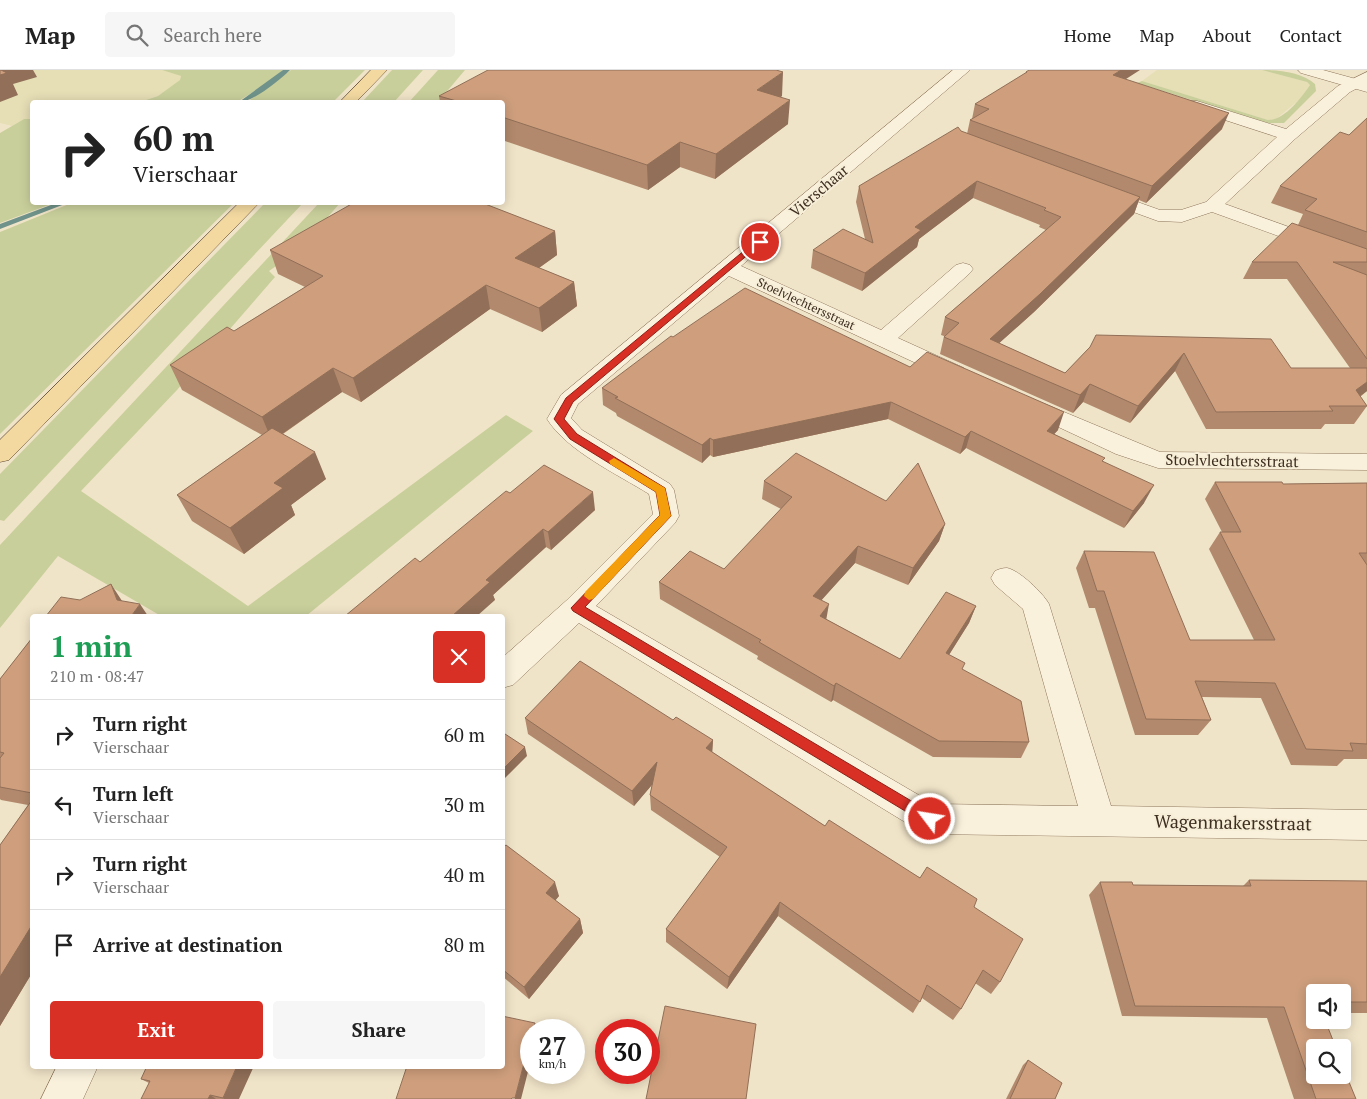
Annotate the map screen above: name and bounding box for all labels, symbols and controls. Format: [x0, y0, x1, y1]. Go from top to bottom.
search box [105, 12, 455, 57]
text: Map [25, 19, 75, 51]
icon: search [123, 21, 151, 49]
text: Search here [163, 22, 262, 47]
text: Home [1064, 23, 1111, 47]
text: Map [1139, 23, 1174, 47]
text: About [1202, 23, 1251, 47]
text: Contact [1279, 23, 1342, 47]
text: 60 m [133, 115, 214, 161]
icon: right [50, 120, 115, 185]
text: Vierschaar [133, 159, 238, 188]
street label: Vierschaar [785, 160, 852, 221]
pin [739, 221, 781, 263]
icon: arrive [746, 228, 774, 256]
street label: Stoelvlechtersstraat [755, 274, 858, 333]
street label: Stoelvlechtersstraat [1165, 449, 1299, 471]
text: 1 min [50, 626, 132, 666]
button: close [433, 631, 485, 683]
text: 210 m · 08:47 [50, 665, 144, 687]
text: Turn right [93, 711, 187, 736]
icon: right [50, 721, 78, 749]
text: 60 m [444, 722, 485, 747]
text: Vierschaar [93, 736, 169, 758]
text: Turn left [93, 781, 174, 806]
icon: left [50, 791, 78, 819]
text: 30 m [444, 792, 485, 817]
position arrow [903, 792, 955, 844]
text: Vierschaar [93, 806, 169, 828]
street label: Wagenmakersstraat [1154, 809, 1312, 835]
text: Turn right [93, 851, 187, 876]
icon: right [50, 861, 78, 889]
text: 40 m [444, 862, 485, 887]
text: Vierschaar [93, 876, 169, 898]
icon: arrive [50, 931, 78, 959]
text: Arrive at destination [93, 932, 282, 957]
text: 80 m [444, 932, 485, 957]
map controls [1306, 984, 1351, 1084]
button: sound [1306, 984, 1351, 1029]
button: Exit [50, 1001, 263, 1059]
button: Share [273, 1001, 485, 1059]
speed limit sign: 30 [595, 1019, 660, 1084]
text: 27 [538, 1029, 567, 1062]
button: search [1306, 1039, 1351, 1084]
text: km/h [539, 1056, 566, 1071]

